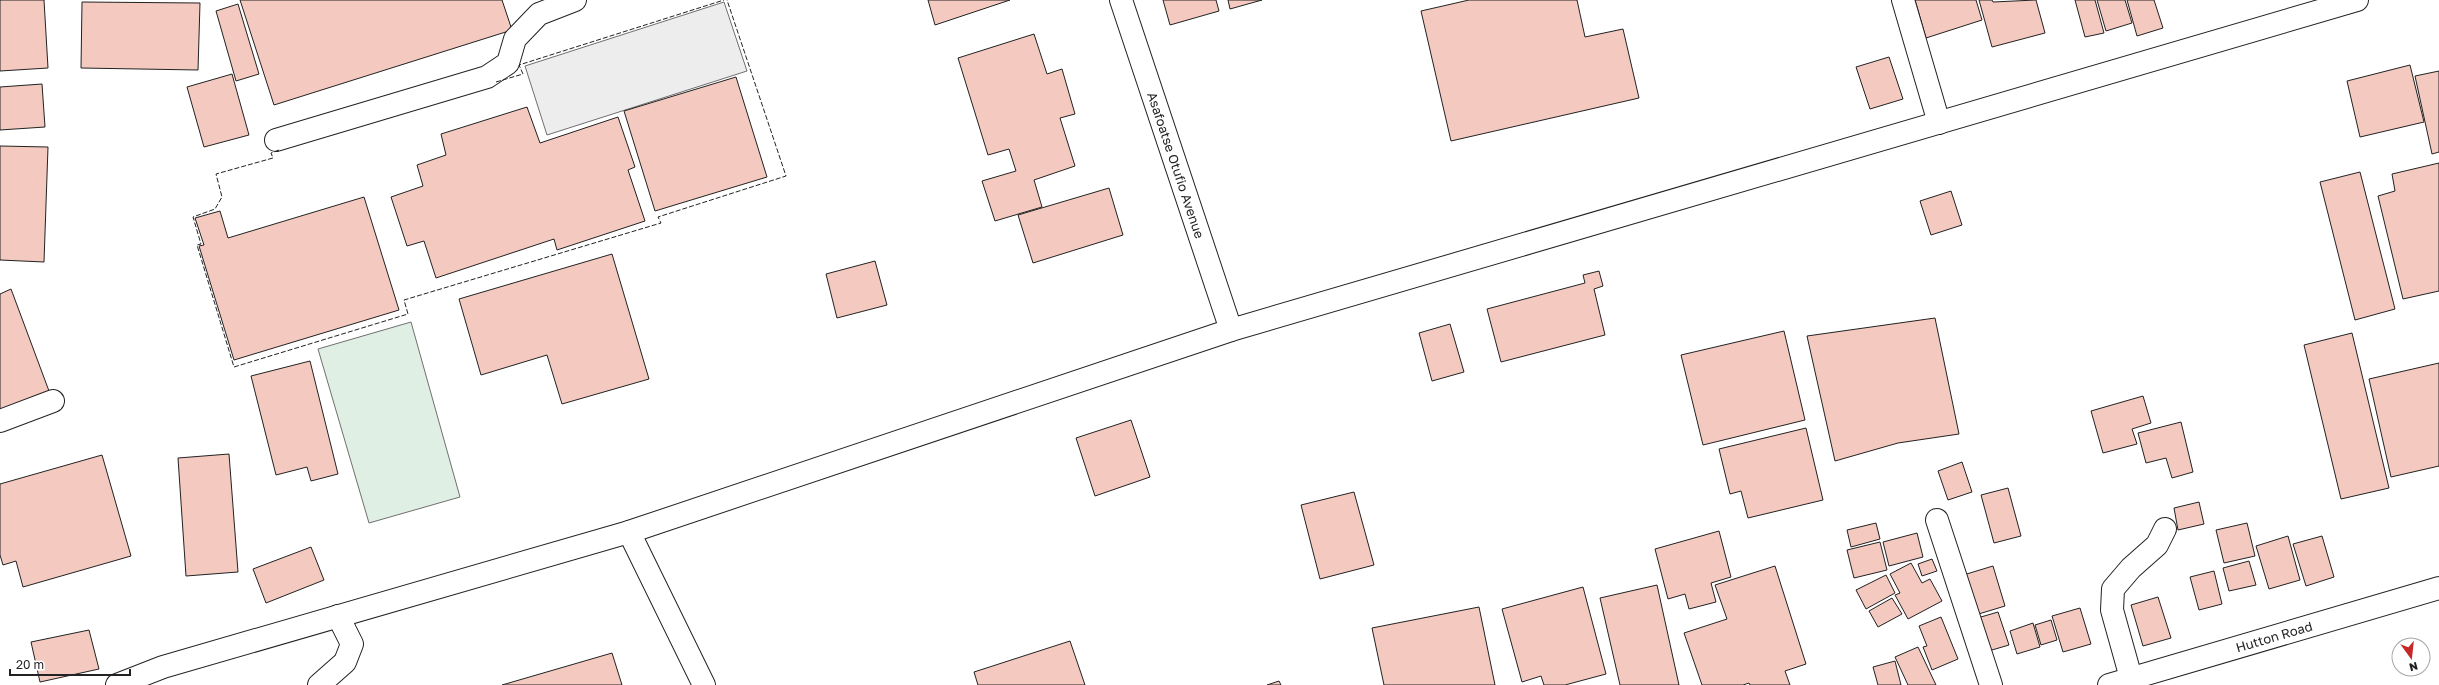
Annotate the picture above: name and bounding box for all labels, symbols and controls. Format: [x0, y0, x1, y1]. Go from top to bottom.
street label: Asafoatse Otufio Avenue [1144, 90, 1208, 240]
street label: Hutton Road [2234, 618, 2314, 655]
north arrow [2391, 637, 2431, 677]
scale bar [10, 651, 130, 677]
text: 20 m [16, 657, 44, 672]
text: N [2408, 660, 2419, 675]

